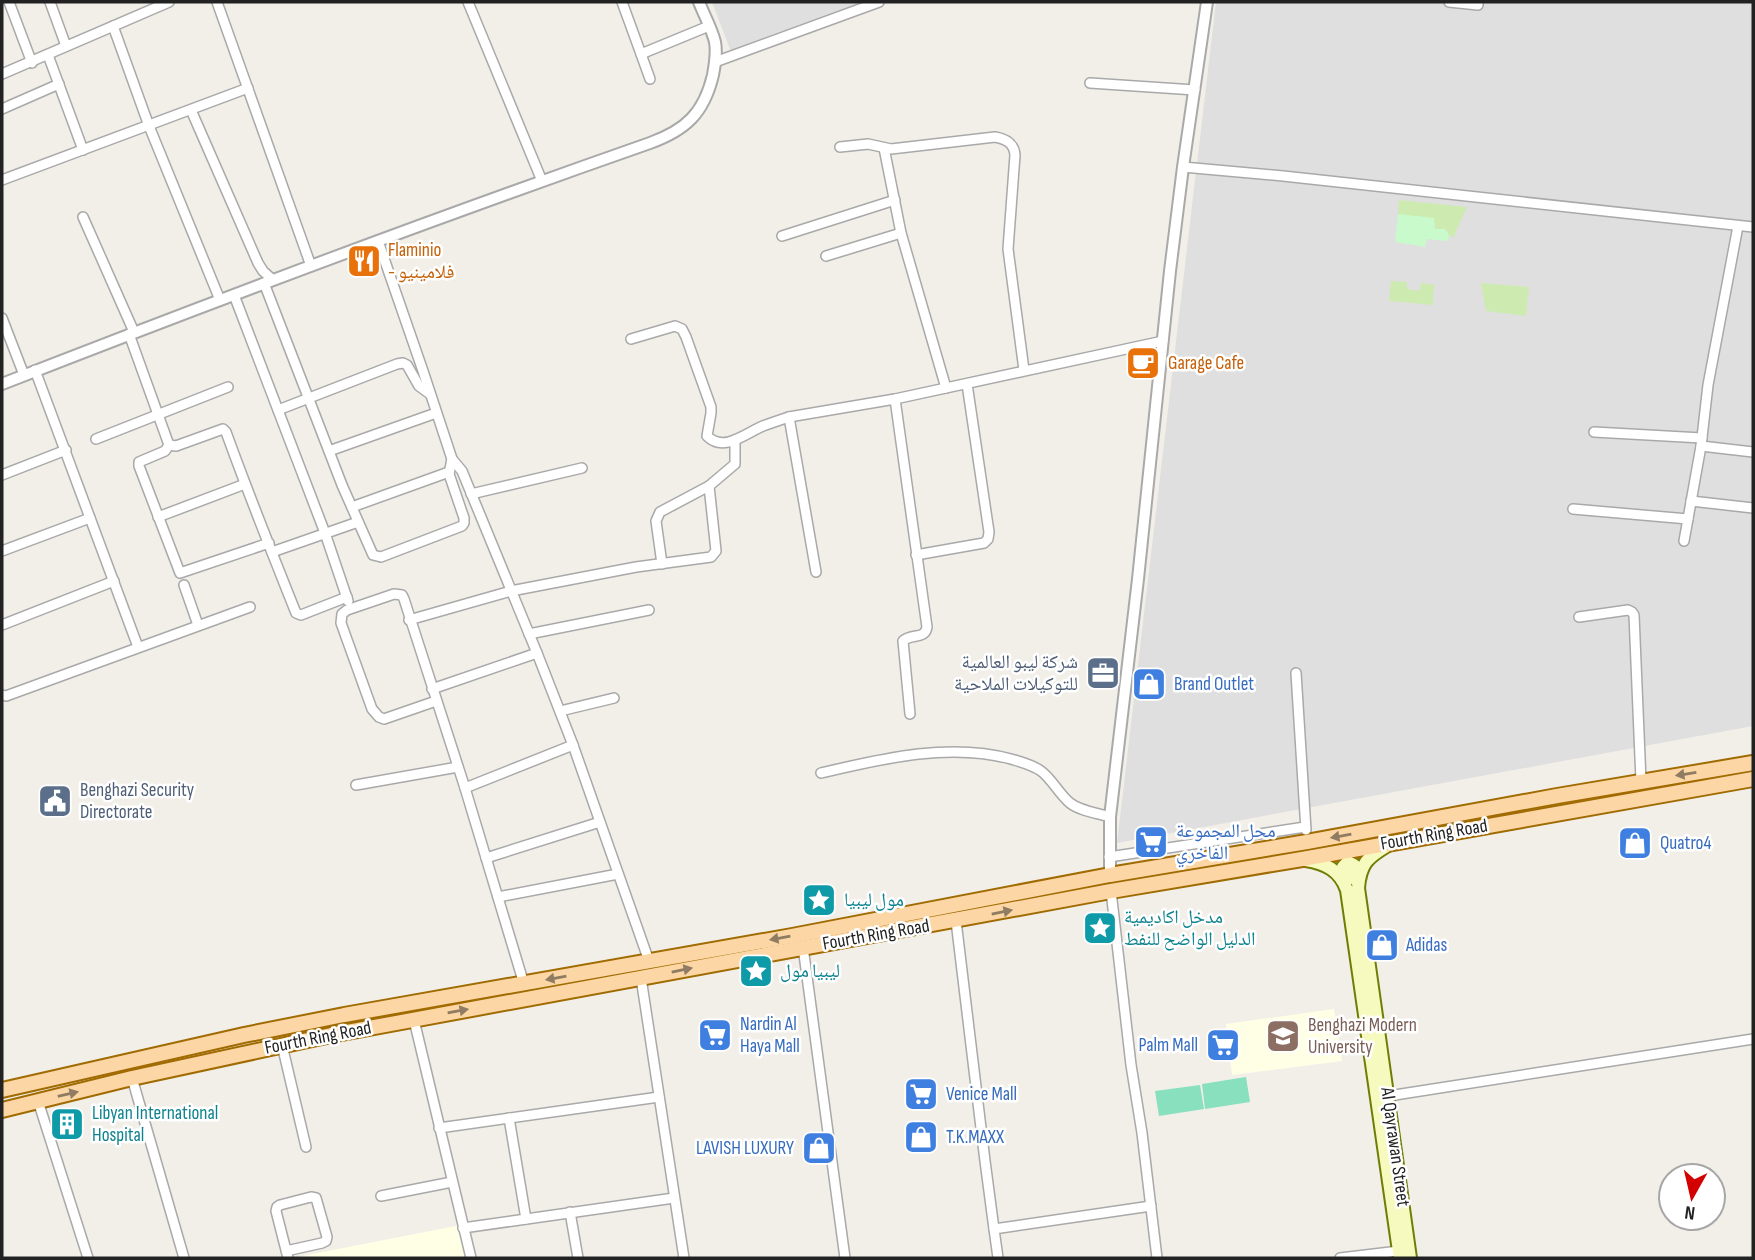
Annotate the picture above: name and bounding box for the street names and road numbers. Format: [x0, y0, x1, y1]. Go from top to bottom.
street label: Fourth Ring Road [1379, 814, 1489, 856]
street label: Fourth Ring Road [821, 914, 931, 956]
street label: Fourth Ring Road [263, 1016, 373, 1060]
street label: Al Qayrawan Street [1375, 1085, 1415, 1208]

